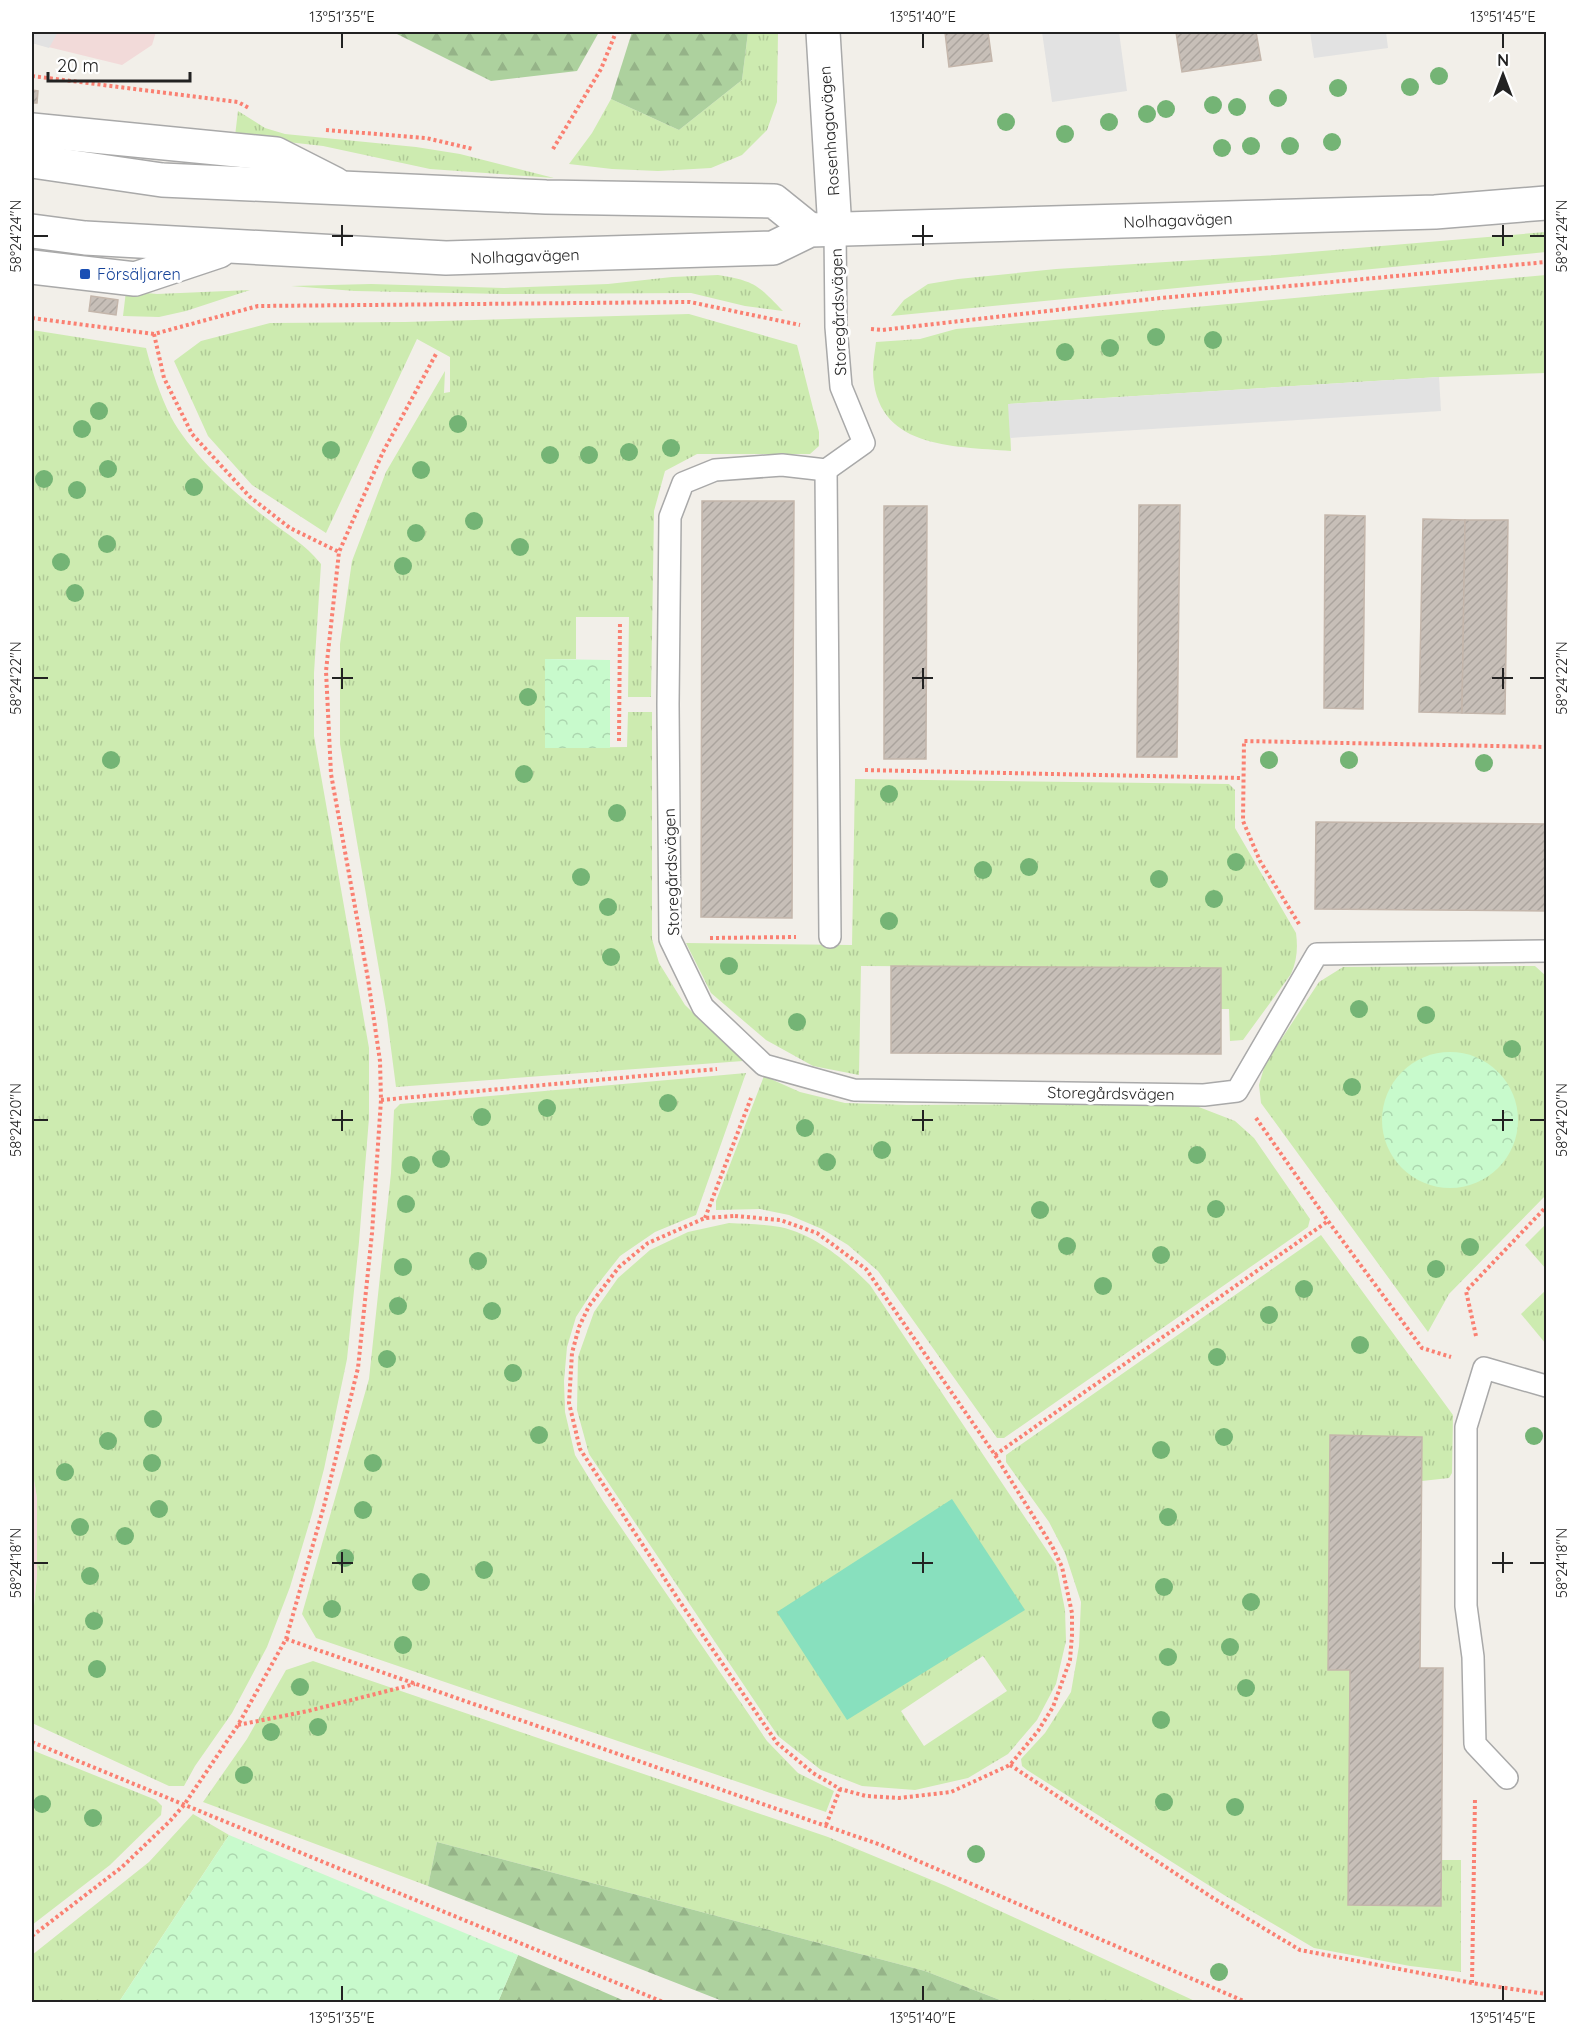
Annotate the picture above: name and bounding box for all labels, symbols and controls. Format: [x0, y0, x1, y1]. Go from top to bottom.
text: 13°51'35"E [309, 7, 375, 26]
text: 13°51'40"E [890, 7, 956, 26]
text: 13°51'45"E [1470, 7, 1536, 26]
scale bar [48, 45, 190, 83]
north arrow [1473, 45, 1533, 105]
text: N [1497, 50, 1509, 70]
text: 20 m [57, 54, 99, 77]
street label: Rosenhagavägen [814, 65, 844, 197]
text: 58°24'24"N [6, 200, 25, 272]
text: 58°24'24"N [1552, 200, 1571, 272]
street label: Nolhagavägen [1123, 208, 1233, 232]
street label: Nolhagavägen [470, 244, 580, 268]
street label: Storegårdsvägen [826, 248, 850, 376]
place label: Försäljaren [97, 264, 181, 284]
marker: Försäljaren [78, 267, 92, 281]
text: 58°24'22"N [6, 641, 25, 715]
text: 58°24'22"N [1552, 641, 1571, 715]
street label: Storegårdsvägen [659, 808, 683, 936]
street label: Storegårdsvägen [1047, 1082, 1175, 1104]
text: 58°24'20"N [6, 1083, 25, 1157]
text: 58°24'20"N [1552, 1083, 1571, 1157]
text: 58°24'18"N [6, 1528, 25, 1598]
text: 58°24'18"N [1552, 1528, 1571, 1598]
text: 13°51'35"E [309, 2008, 375, 2027]
text: 13°51'40"E [890, 2008, 956, 2027]
text: 13°51'45"E [1470, 2008, 1536, 2027]

